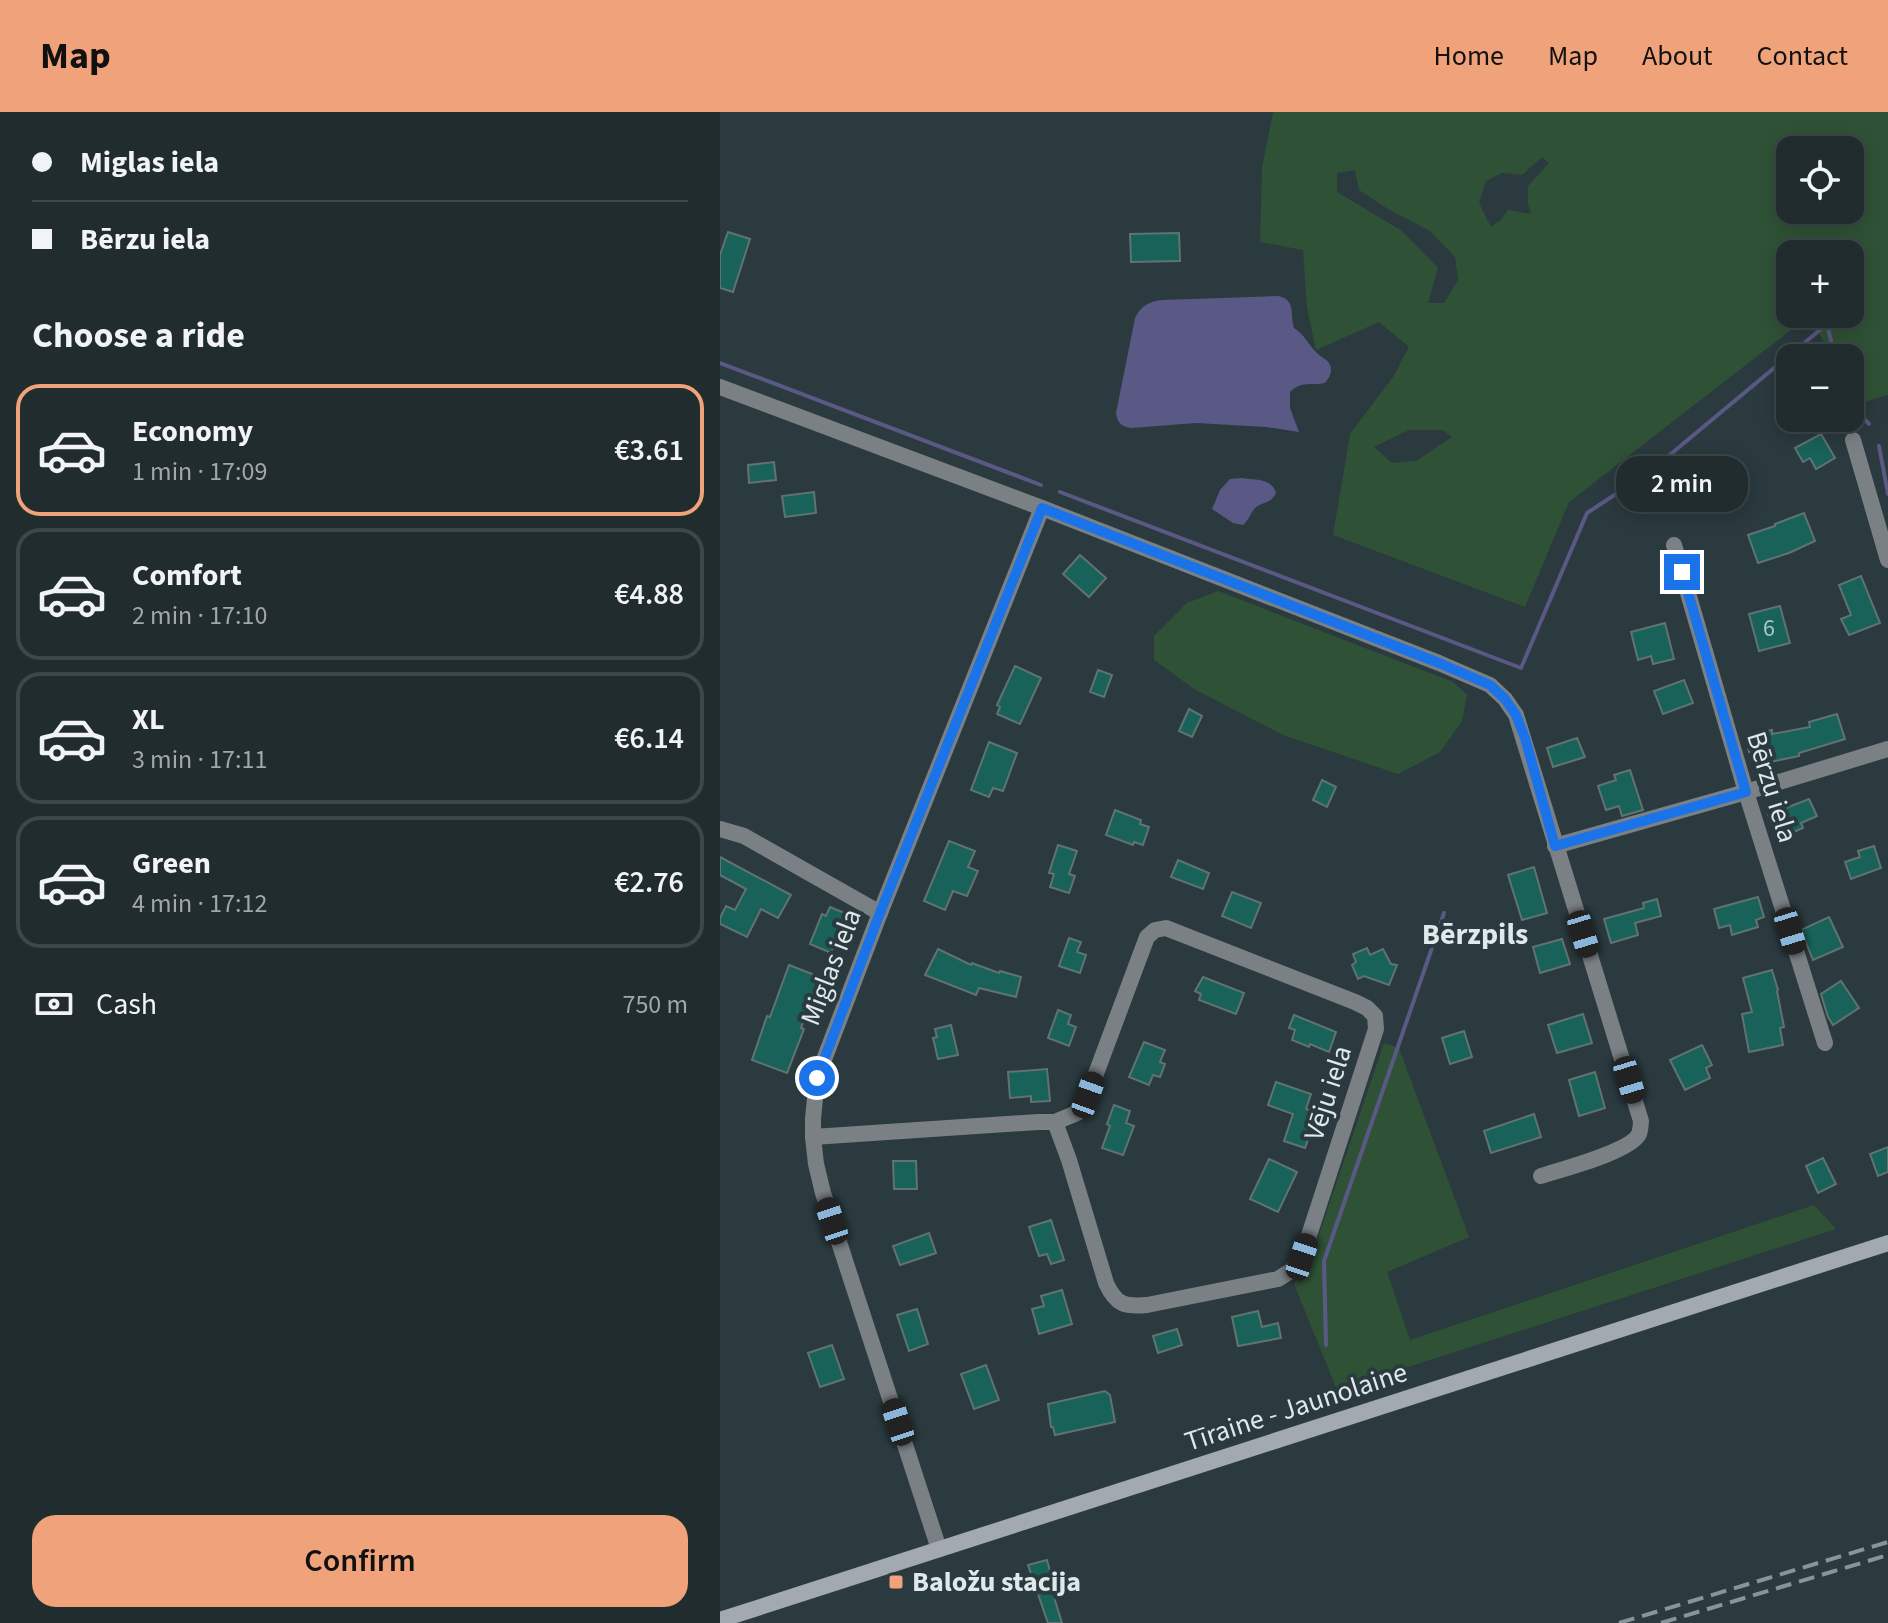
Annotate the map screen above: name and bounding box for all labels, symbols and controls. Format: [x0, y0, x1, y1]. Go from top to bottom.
text: Map [40, 29, 111, 83]
text: Home [1433, 36, 1504, 76]
text: Map [1548, 36, 1598, 76]
text: About [1642, 36, 1713, 76]
text: Contact [1757, 36, 1848, 76]
map controls [1776, 136, 1864, 432]
button: locate [1776, 136, 1864, 224]
text: Miglas iela [80, 141, 219, 184]
text: Bērzu iela [80, 218, 210, 261]
button: + [1776, 240, 1864, 328]
text: Choose a ride [32, 310, 245, 361]
button: − [1776, 344, 1864, 432]
text: Economy [132, 410, 253, 453]
icon: car [36, 414, 108, 486]
text: €3.61 [614, 429, 684, 472]
text: 1 min · 17:09 [132, 453, 267, 490]
callout: 2 min [1616, 456, 1748, 512]
text: 2 min [1651, 465, 1713, 502]
text: Comfort [132, 554, 242, 597]
route end [1664, 554, 1700, 590]
icon: car [36, 558, 108, 630]
text: €4.88 [614, 573, 684, 616]
text: 2 min · 17:10 [132, 597, 267, 634]
house number: 6 [1763, 611, 1775, 646]
text: XL [132, 698, 165, 741]
icon: car [36, 702, 108, 774]
text: €6.14 [614, 717, 684, 760]
street label: Bērzu iela [1736, 726, 1808, 848]
text: 3 min · 17:11 [132, 741, 267, 778]
text: Green [132, 842, 211, 885]
icon: car [36, 846, 108, 918]
text: €2.76 [614, 861, 684, 904]
text: 4 min · 17:12 [132, 885, 267, 922]
street label: Miglas iela [790, 903, 872, 1031]
car [1772, 905, 1808, 957]
car [1565, 908, 1601, 960]
district label: Bērzpils [1422, 913, 1528, 956]
icon: cash [32, 982, 76, 1026]
text: Cash [96, 983, 157, 1026]
text: 750 m [622, 986, 688, 1023]
street label: Vēju iela [1294, 1040, 1362, 1146]
car [1611, 1054, 1647, 1106]
route start [799, 1060, 835, 1096]
car [1069, 1068, 1107, 1122]
car [813, 1194, 851, 1248]
car [1283, 1230, 1321, 1284]
street label: Tīraine - Jaunolaine [1180, 1352, 1412, 1462]
car [879, 1395, 917, 1449]
button: Confirm [32, 1515, 688, 1607]
place label: Baložu stacija [912, 1562, 1081, 1602]
marker: Baložu stacija [887, 1573, 905, 1591]

